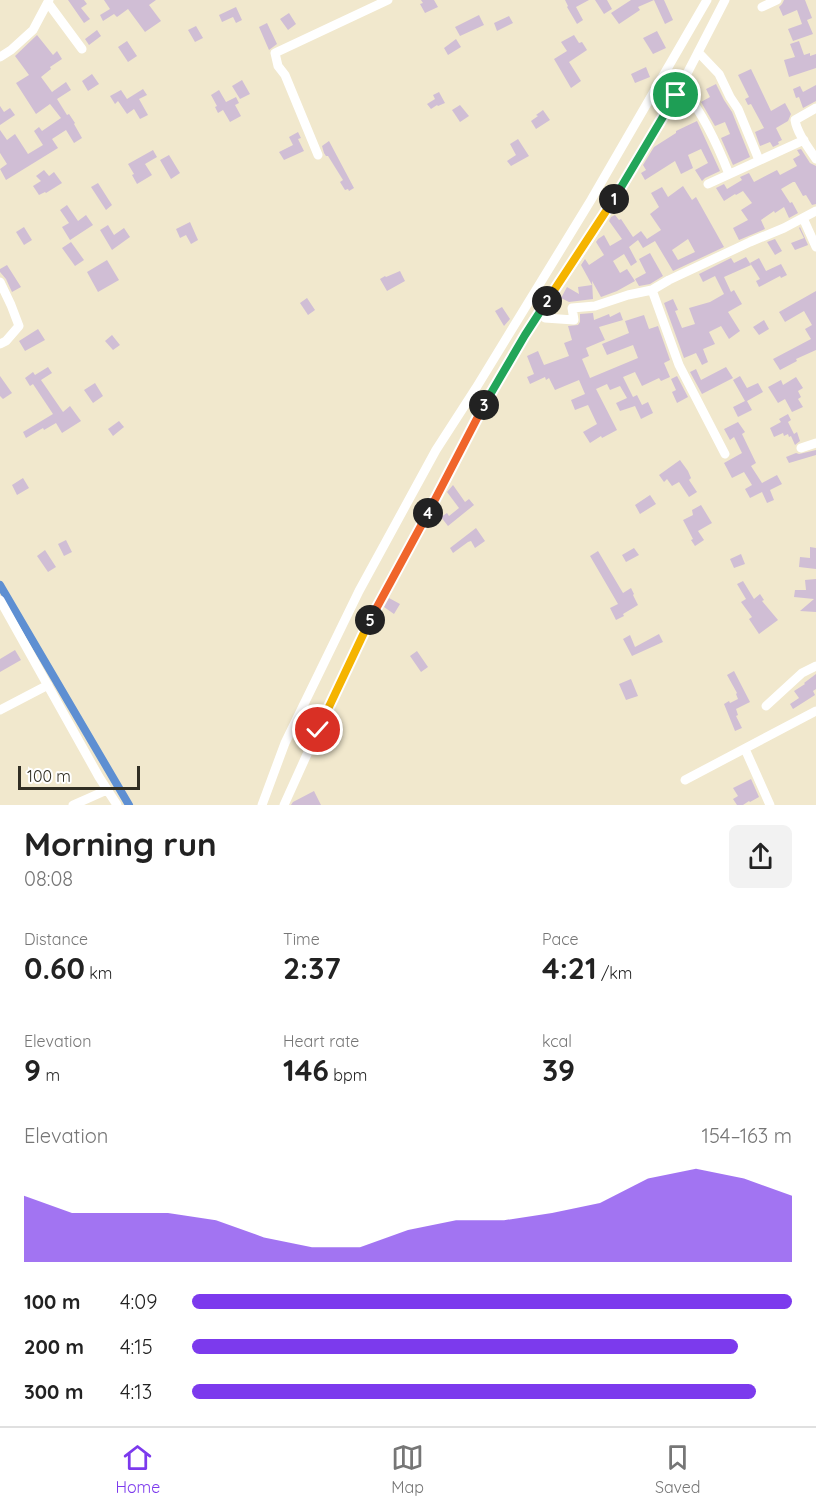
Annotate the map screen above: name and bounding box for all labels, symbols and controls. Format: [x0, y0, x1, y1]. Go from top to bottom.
pin [650, 69, 701, 120]
icon: arrive [659, 78, 692, 111]
pin: 1 [599, 184, 629, 214]
text: 1 [611, 189, 617, 209]
pin: 2 [532, 286, 562, 316]
text: 2 [542, 291, 552, 311]
pin: 3 [469, 390, 499, 420]
text: 3 [480, 395, 488, 415]
pin: 4 [413, 498, 443, 528]
text: 4 [423, 503, 433, 523]
pin: 5 [355, 605, 385, 635]
text: 5 [365, 610, 375, 630]
pin [292, 704, 343, 755]
icon: check [301, 713, 334, 746]
scale bar [18, 763, 140, 790]
text: 100 m [27, 766, 71, 786]
text: Morning run [24, 823, 217, 864]
button: share [729, 825, 792, 888]
text: 08:08 [24, 866, 73, 891]
text: Distance [24, 929, 88, 949]
text: Time [283, 929, 320, 949]
text: Pace [542, 929, 578, 949]
text: 0.60 [24, 949, 85, 987]
text: 2:37 [283, 949, 341, 987]
text: 4:21 [542, 949, 597, 987]
text: km [85, 963, 112, 983]
text: /km [597, 963, 632, 983]
text: Elevation [24, 1031, 91, 1051]
text: Heart rate [283, 1031, 359, 1051]
text: kcal [542, 1031, 572, 1051]
text: 9 [24, 1051, 41, 1089]
text: 146 [283, 1051, 329, 1089]
text: 39 [542, 1051, 575, 1089]
text: m [41, 1065, 60, 1085]
text: bpm [329, 1065, 367, 1085]
text: Elevation [24, 1123, 108, 1148]
text: 154–163 m [702, 1123, 792, 1148]
text: 100 m [24, 1289, 80, 1314]
text: 4:09 [120, 1289, 157, 1314]
text: 200 m [24, 1334, 84, 1359]
text: 4:15 [120, 1334, 153, 1359]
text: 300 m [24, 1379, 83, 1404]
text: 4:13 [120, 1379, 152, 1404]
tab: Home [115, 1441, 160, 1497]
tab: Map [391, 1441, 424, 1497]
tab: Saved [655, 1441, 701, 1497]

